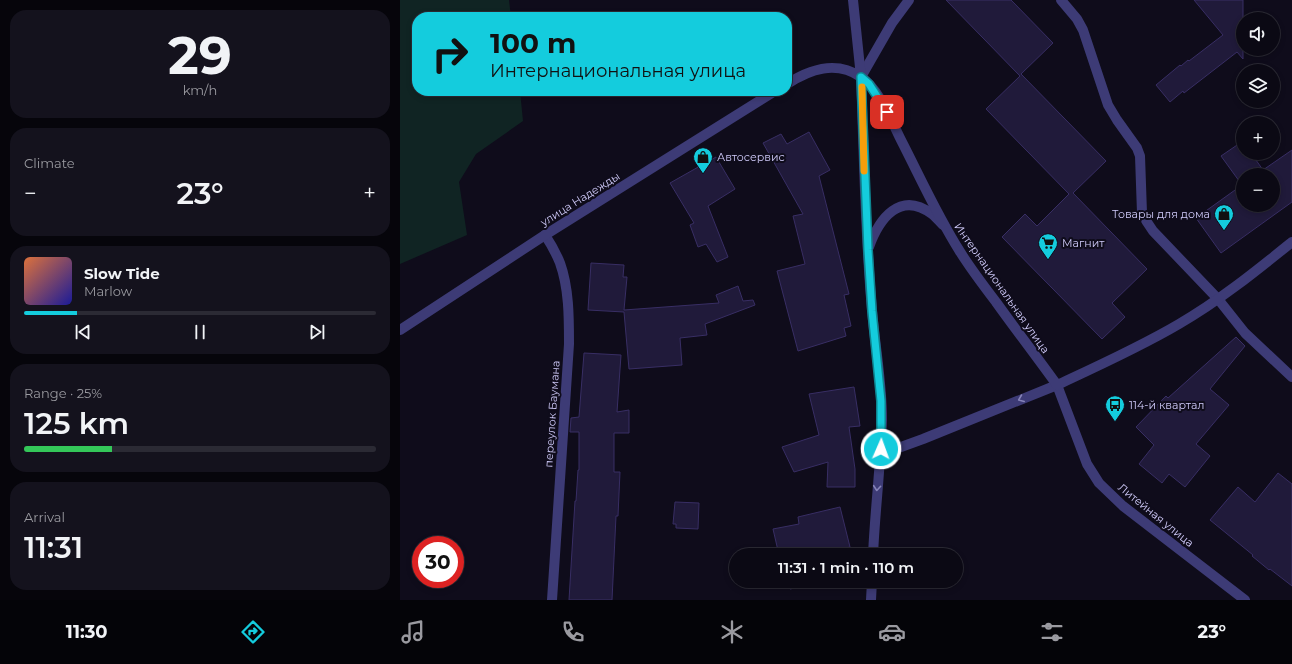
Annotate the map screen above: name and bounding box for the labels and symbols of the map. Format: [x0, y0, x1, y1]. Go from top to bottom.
pin [870, 95, 904, 129]
shop icon: Автосервис [692, 146, 714, 174]
place label: Автосервис [717, 150, 785, 164]
street label: улица Надежды [537, 169, 622, 230]
shop icon: Товары для дома [1213, 203, 1235, 231]
place label: Товары для дома [1112, 207, 1210, 221]
street label: Интернациональная улица [951, 220, 1053, 356]
supermarket icon: Магнит [1037, 232, 1059, 260]
place label: Магнит [1062, 236, 1105, 250]
street label: переулок Баумана [541, 360, 563, 468]
bus stop icon: 114-й квартал [1104, 394, 1126, 422]
one-way arrow [1017, 395, 1024, 403]
place label: 114-й квартал [1129, 398, 1204, 412]
position arrow [860, 428, 902, 470]
street label: Литейная улица [1115, 480, 1197, 550]
one-way arrow [873, 485, 882, 491]
speed limit sign: 30 [412, 536, 464, 588]

